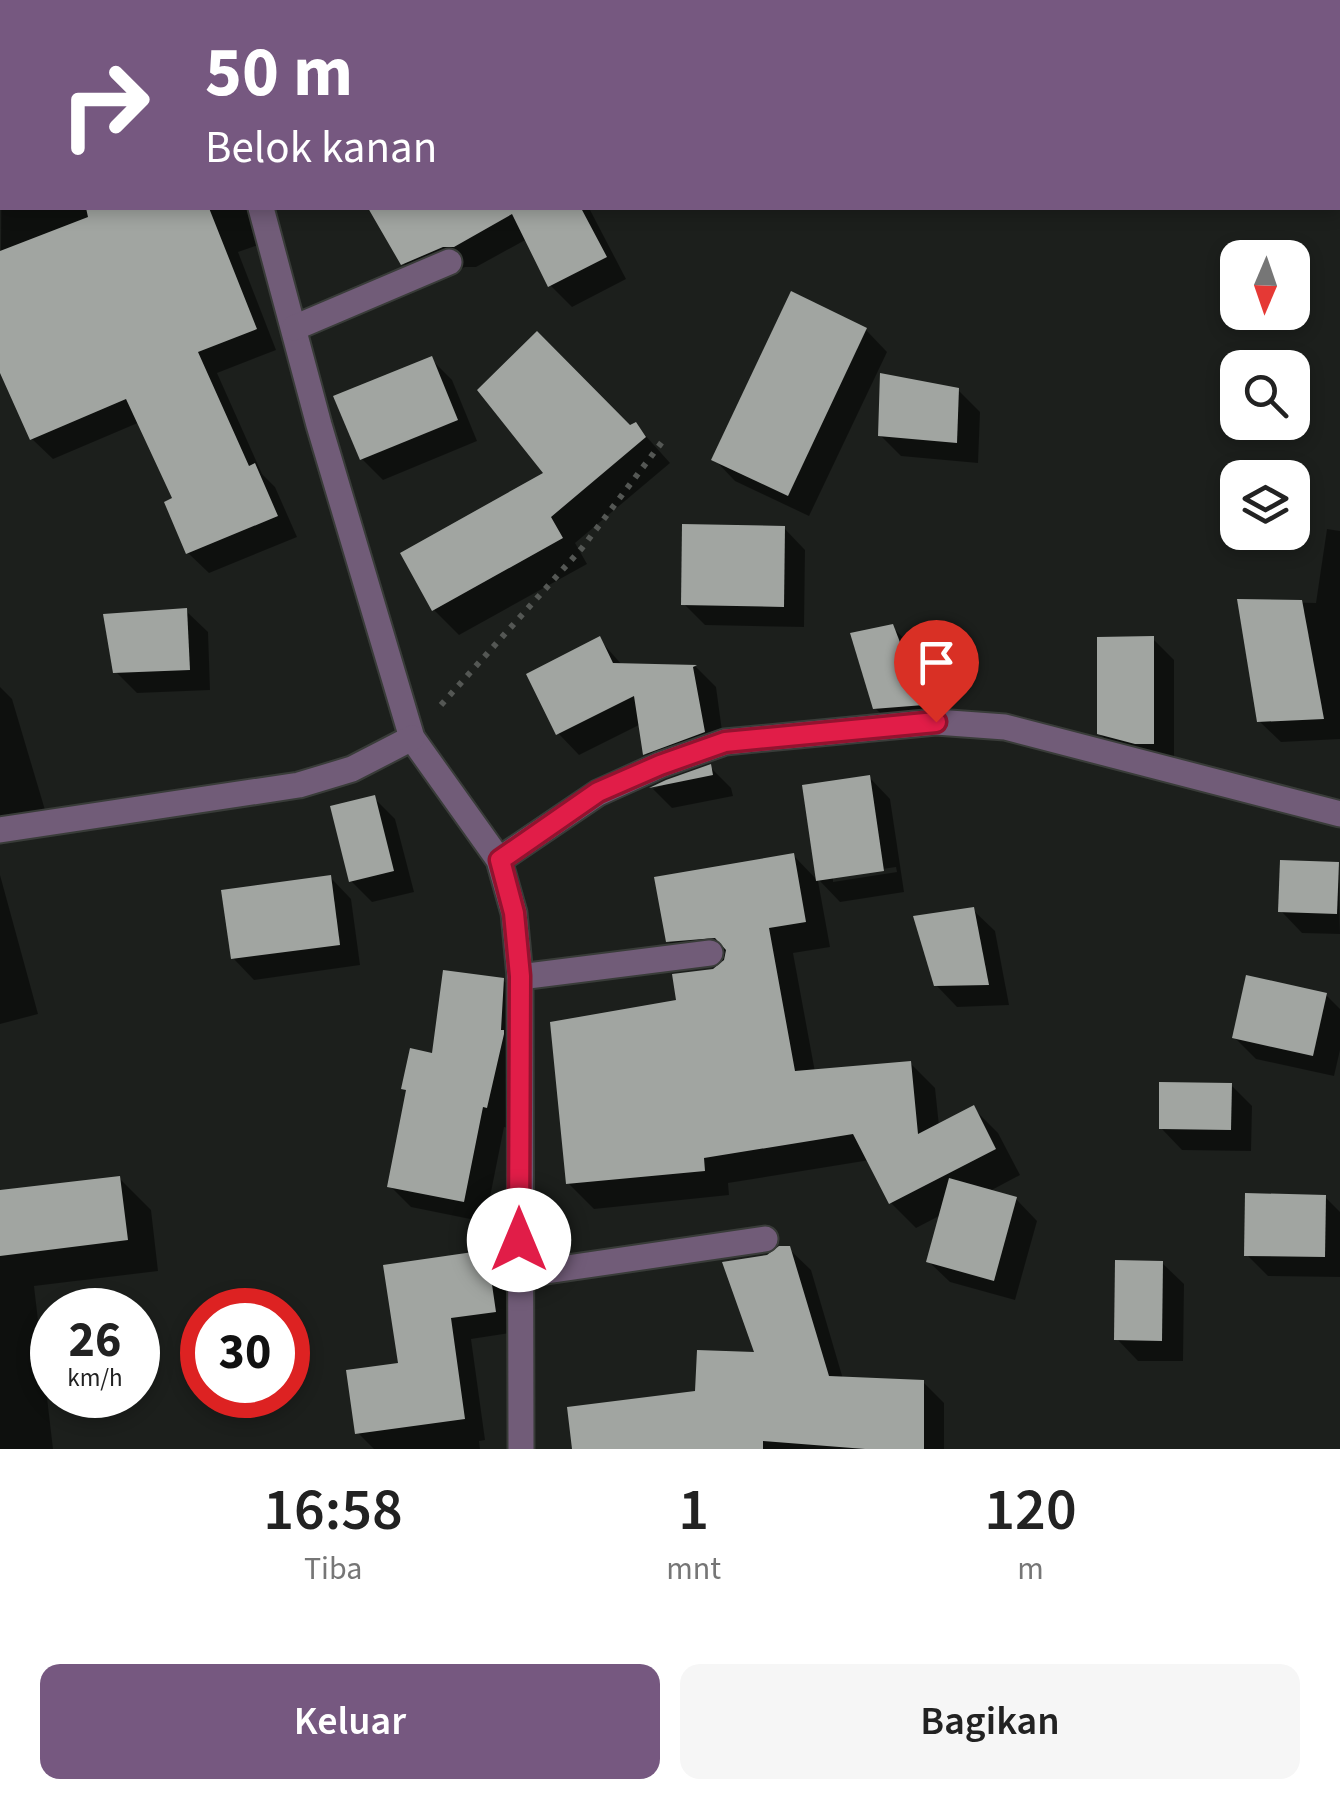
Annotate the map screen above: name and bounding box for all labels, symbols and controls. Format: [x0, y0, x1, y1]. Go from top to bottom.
text: 50 m [205, 23, 353, 123]
icon: right [40, 40, 170, 170]
text: Belok kanan [205, 116, 437, 180]
north arrow [1220, 240, 1310, 330]
map controls [1220, 240, 1310, 550]
button: search [1220, 350, 1310, 440]
button: layers [1220, 460, 1310, 550]
pin [894, 620, 979, 723]
icon: arrive [909, 635, 964, 690]
position arrow [467, 1188, 571, 1292]
speed limit sign: 30 [180, 1288, 310, 1418]
text: 26 [69, 1305, 121, 1376]
text: km/h [67, 1360, 123, 1396]
text: 16:58 [263, 1468, 403, 1553]
text: 1 [678, 1468, 709, 1553]
text: 120 [984, 1468, 1077, 1553]
text: Tiba [304, 1546, 362, 1592]
text: mnt [666, 1546, 721, 1592]
text: m [1017, 1546, 1044, 1592]
button: Keluar [40, 1664, 660, 1779]
button: Bagikan [680, 1664, 1300, 1779]

